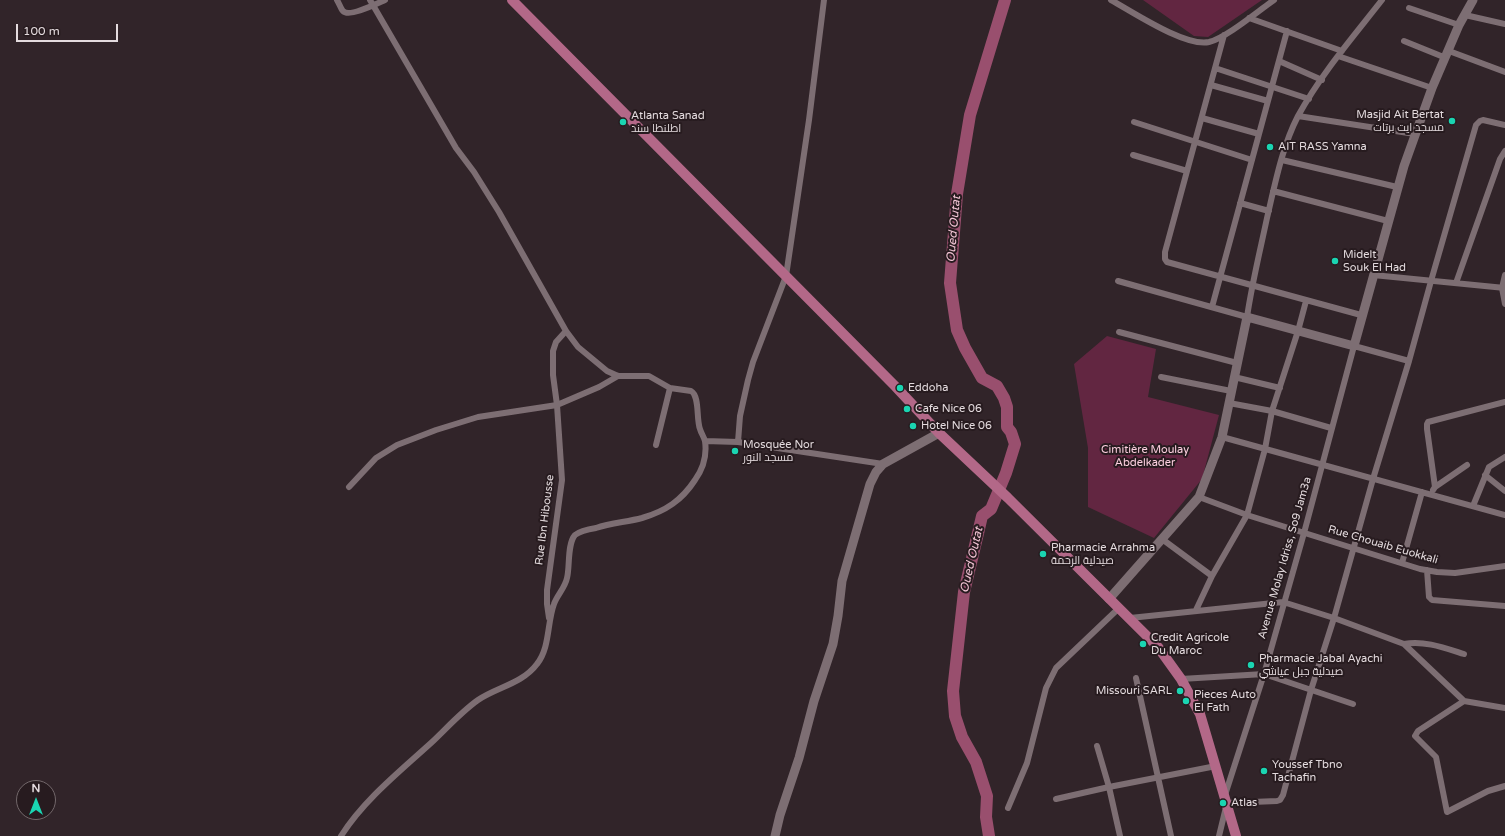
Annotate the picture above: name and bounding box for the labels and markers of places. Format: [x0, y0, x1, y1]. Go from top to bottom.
place label: Masjid Ait Bertat مسجد ايت برتات [1356, 108, 1444, 134]
place label: Atlanta Sanad اطلنطا سند [631, 109, 705, 135]
marker: Masjid Ait Bertat مسجد ايت برتات [1447, 116, 1457, 126]
marker: Atlanta Sanad اطلنطا سند [618, 117, 628, 127]
place label: AIT RASS Yamna [1278, 140, 1367, 154]
marker: AIT RASS Yamna [1265, 142, 1275, 152]
place label: Midelt Souk El Had [1343, 248, 1406, 274]
marker: Midelt Souk El Had [1330, 256, 1340, 266]
place label: Eddoha [908, 381, 948, 395]
marker: Eddoha [895, 383, 905, 393]
place label: Cafe Nice 06 [915, 402, 982, 416]
marker: Cafe Nice 06 [902, 404, 912, 414]
place label: Hotel Nice 06 [921, 419, 992, 433]
marker: Hotel Nice 06 [908, 421, 918, 431]
place label: Mosquée Nor مسجد النور [743, 438, 814, 464]
marker: Mosquée Nor مسجد النور [730, 446, 740, 456]
place label: Pharmacie Arrahma صيدلية الرحمة [1051, 541, 1155, 567]
marker: Pharmacie Arrahma صيدلية الرحمة [1038, 549, 1048, 559]
place label: Credit Agricole Du Maroc [1151, 631, 1229, 657]
marker: Credit Agricole Du Maroc [1138, 639, 1148, 649]
place label: Pharmacie Jabal Ayachi صيدلية جبل عياشي [1259, 652, 1383, 678]
marker: Pharmacie Jabal Ayachi صيدلية جبل عياشي [1246, 660, 1256, 670]
place label: Missouri SARL [1096, 684, 1172, 698]
marker: Missouri SARL [1175, 686, 1185, 696]
place label: Pieces Auto El Fath [1194, 688, 1256, 714]
marker: Pieces Auto El Fath [1181, 696, 1191, 706]
place label: Youssef Tbno Tachafin [1272, 758, 1342, 784]
marker: Youssef Tbno Tachafin [1259, 766, 1269, 776]
place label: Atlas [1231, 796, 1257, 810]
marker: Atlas [1218, 798, 1228, 808]

